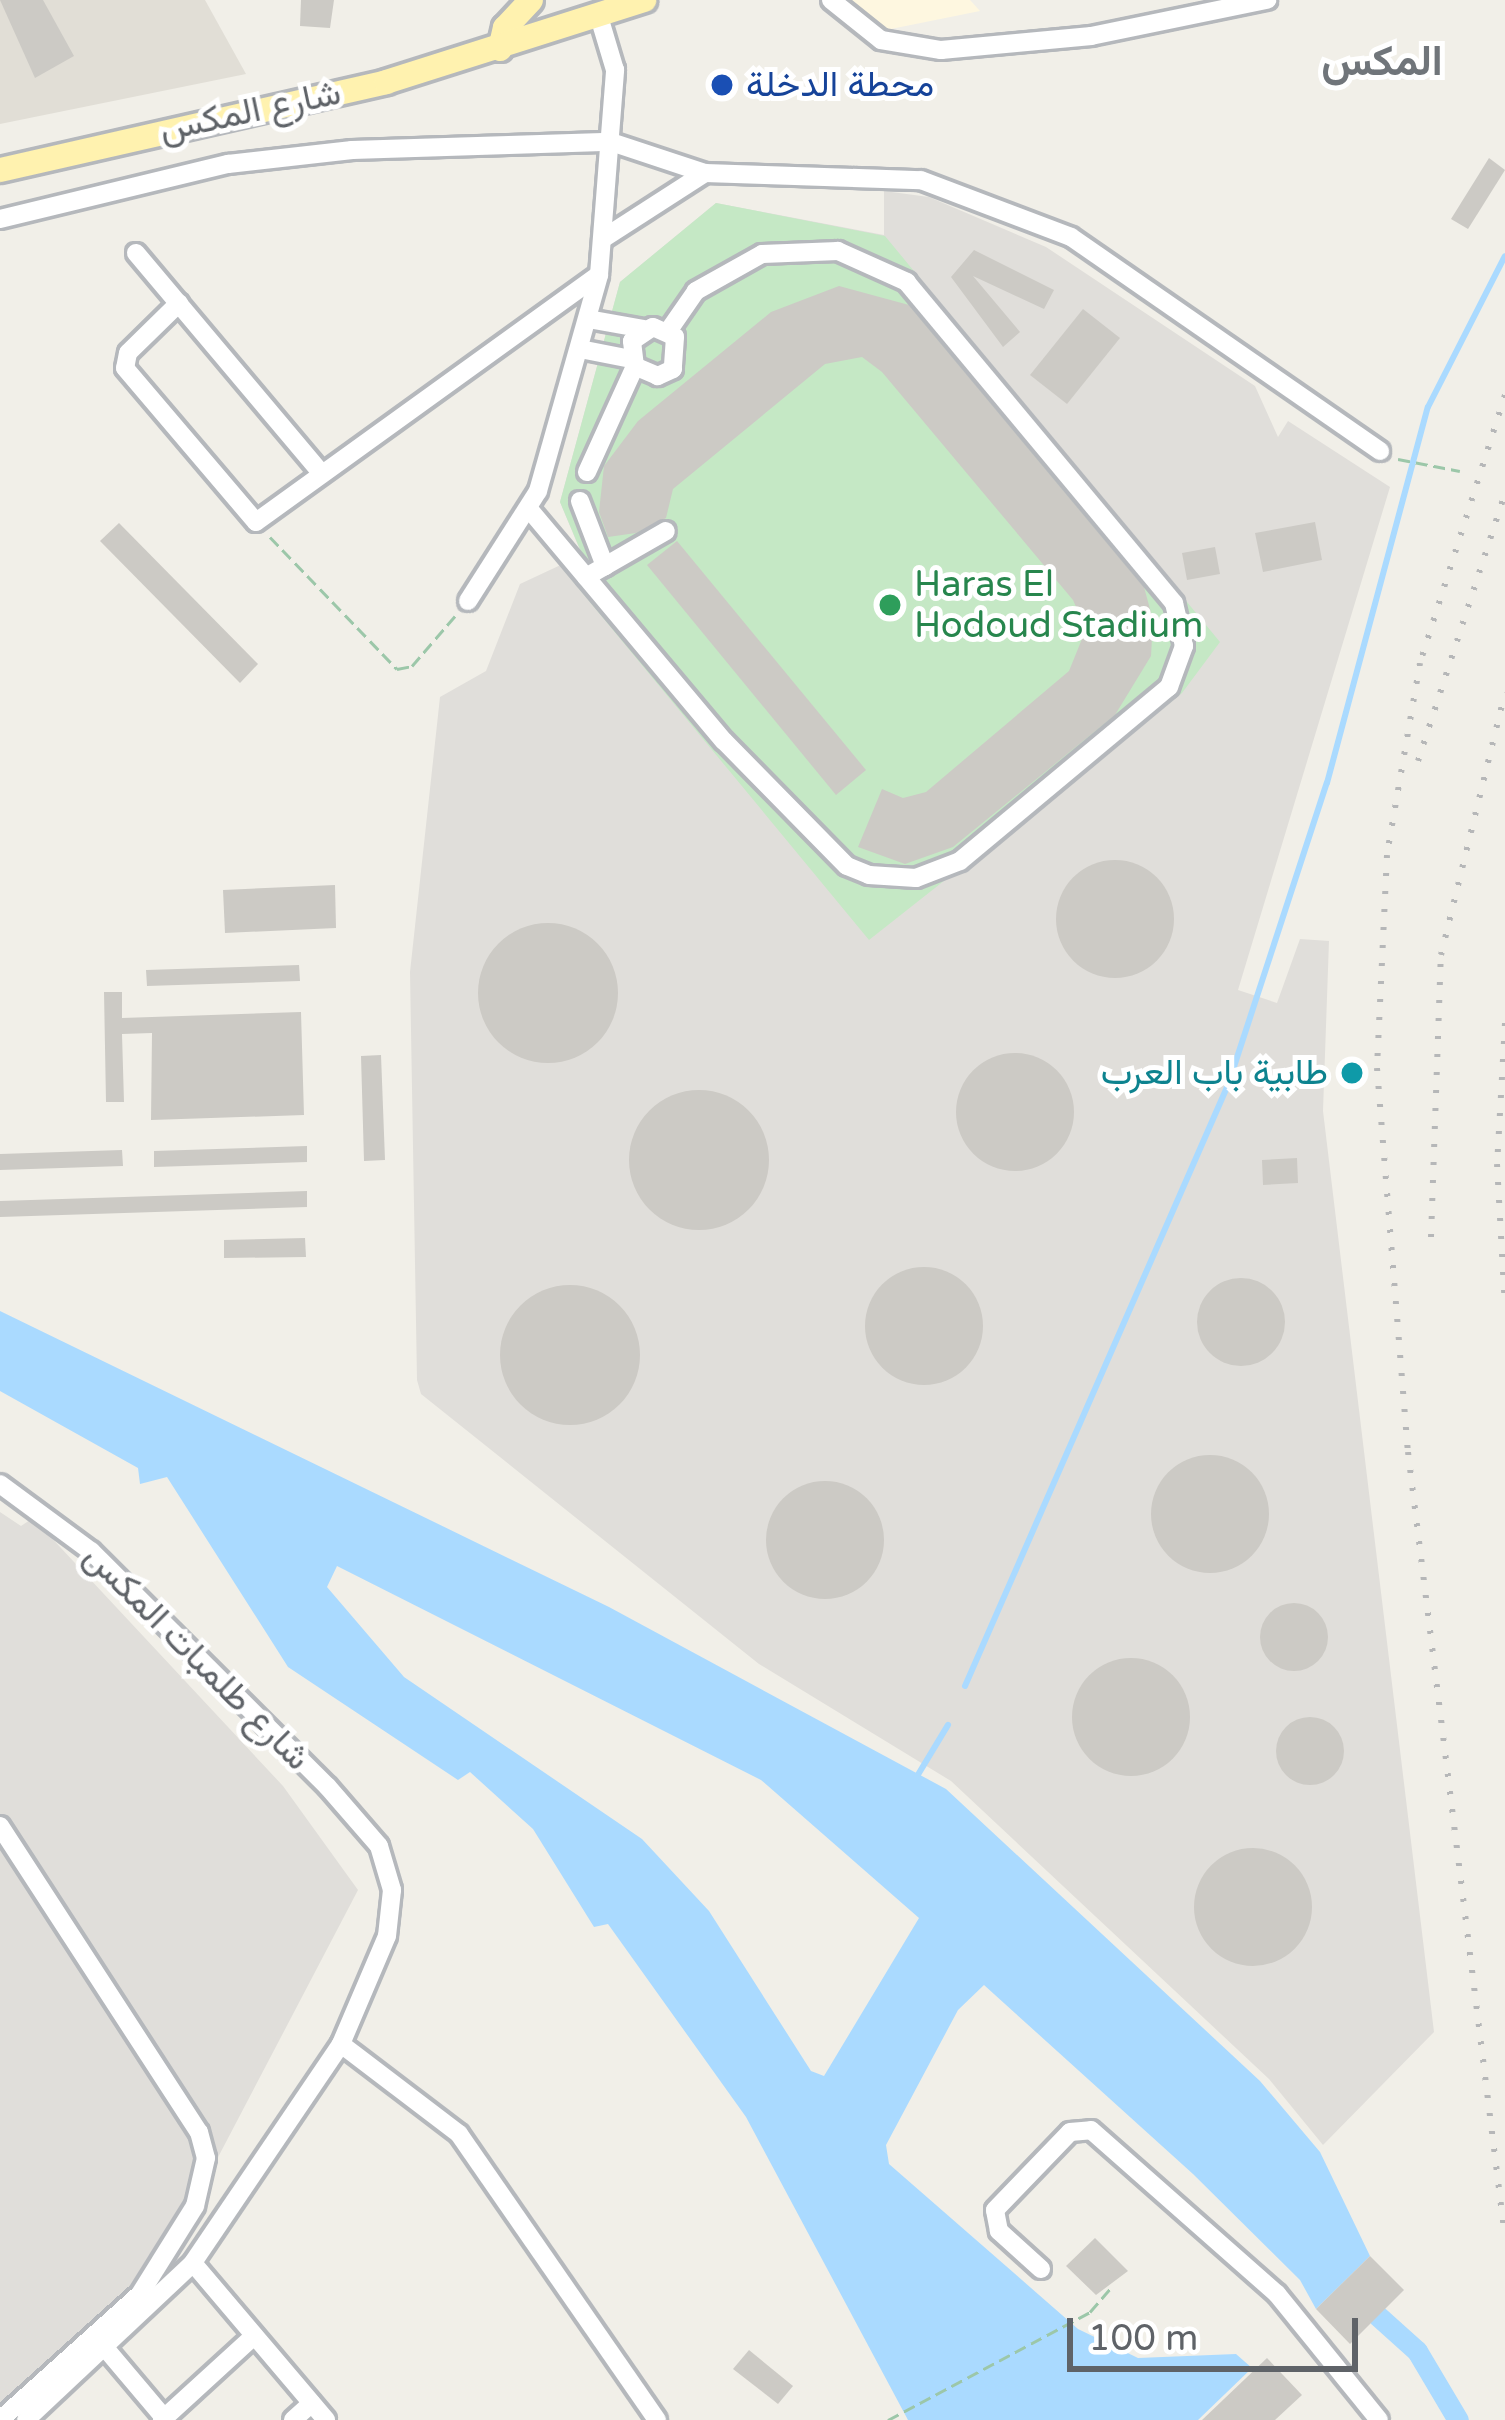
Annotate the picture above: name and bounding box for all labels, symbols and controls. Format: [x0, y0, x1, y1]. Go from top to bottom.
district label: المكس [1321, 37, 1443, 87]
place label: محطة الدخلة [746, 63, 934, 107]
street label: شارع المكس [156, 71, 344, 151]
marker: محطة الدخلة [709, 72, 735, 98]
place label: Haras El Hodoud Stadium [914, 562, 1203, 647]
marker: Haras El Hodoud Stadium [877, 592, 903, 618]
place label: طابية باب العرب [1101, 1051, 1328, 1095]
marker: طابية باب العرب [1339, 1060, 1365, 1086]
street label: شارع طلمبات المكس [75, 1535, 319, 1779]
scale bar [1073, 2294, 1364, 2368]
text: 100 m [1088, 2317, 1198, 2360]

